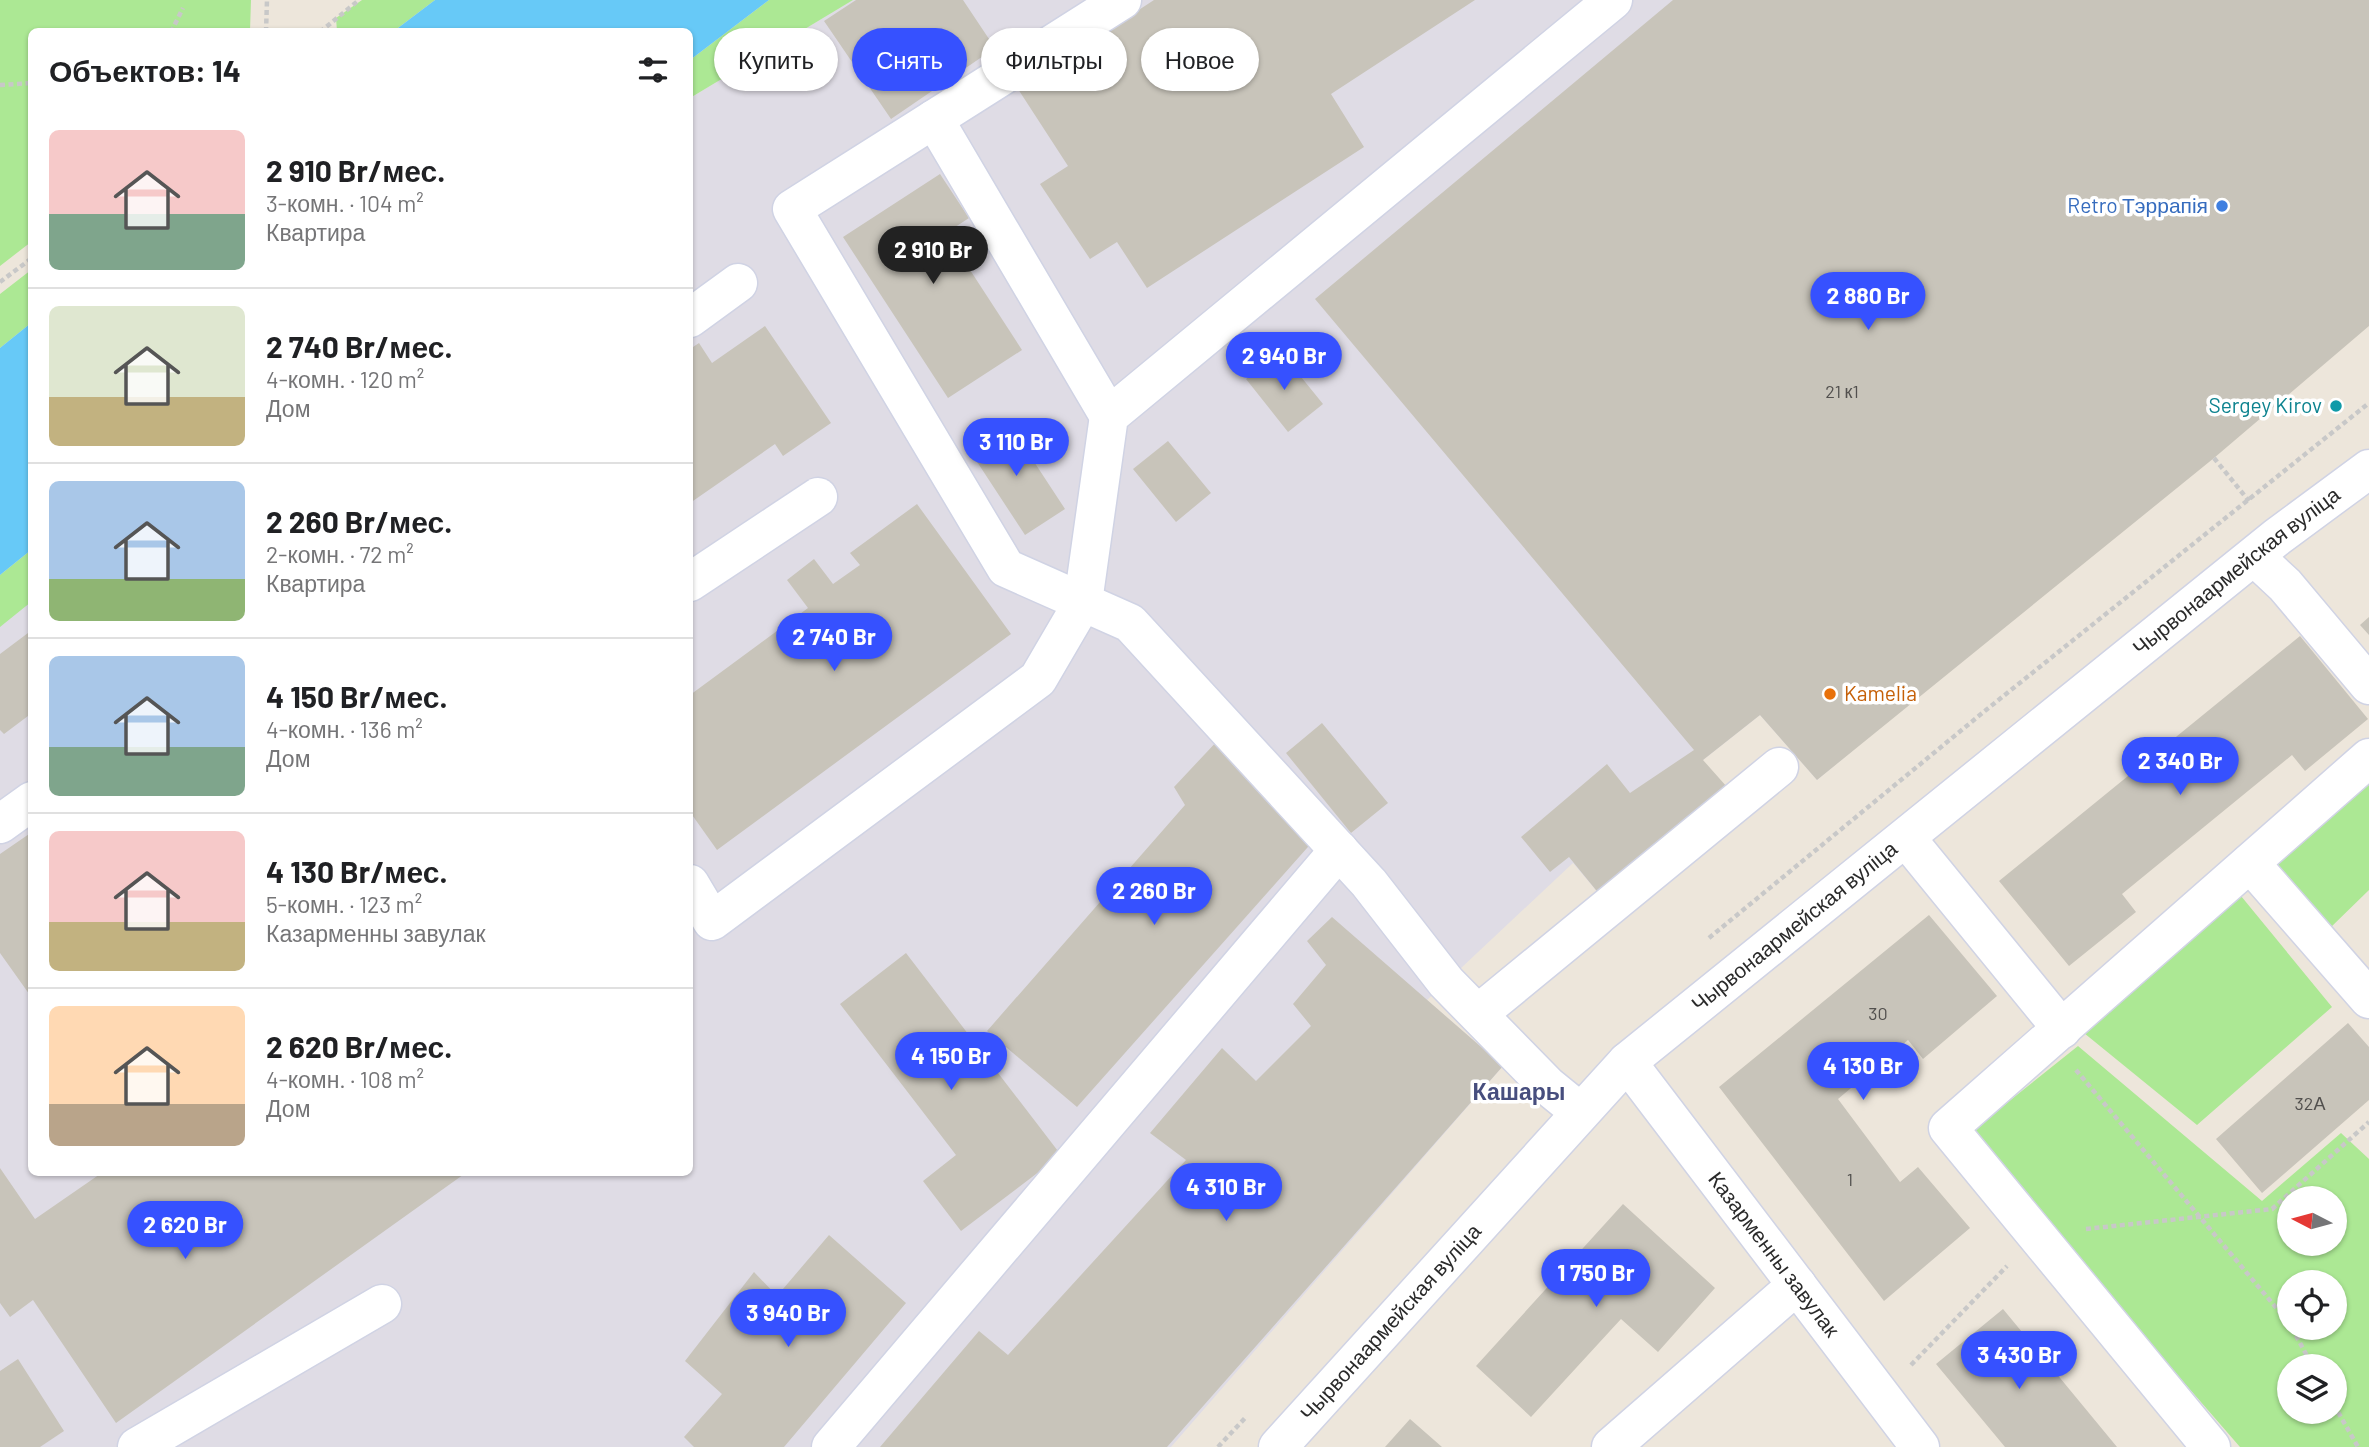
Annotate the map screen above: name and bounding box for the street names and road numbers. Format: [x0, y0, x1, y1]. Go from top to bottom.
street label: Чырвонаармейская вуліца [2127, 481, 2344, 660]
street label: Чырвонаармейская вуліца [1686, 835, 1902, 1016]
street label: Казарменны завулак [1704, 1166, 1846, 1342]
street label: Чырвонаармейская вуліца [1294, 1218, 1485, 1425]

